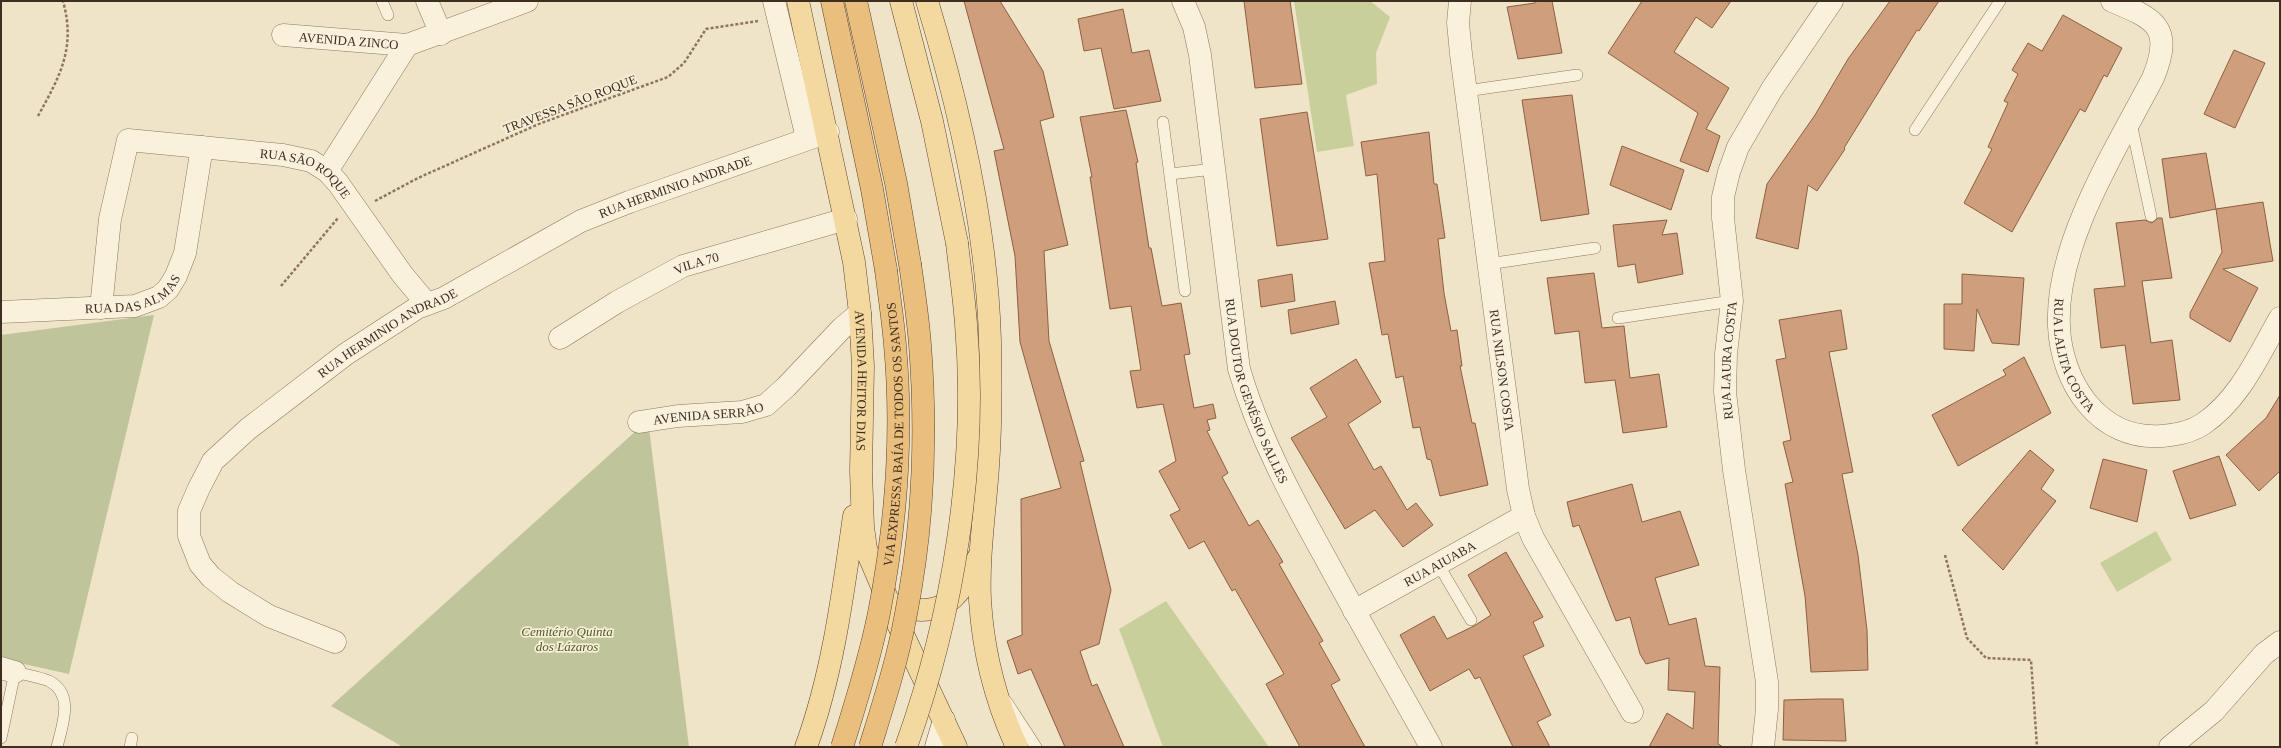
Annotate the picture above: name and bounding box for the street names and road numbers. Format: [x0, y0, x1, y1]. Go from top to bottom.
street label: AVENIDA ZINCO [298, 29, 399, 52]
street label: TRAVESSA SÃO ROQUE [501, 72, 639, 136]
street label: RUA SÃO ROQUE [259, 145, 354, 201]
street label: RUA HERMINIO ANDRADE [596, 152, 753, 221]
street label: VILA 70 [671, 249, 720, 277]
street label: RUA DAS ALMAS [85, 271, 183, 316]
street label: RUA HERMINIO ANDRADE [314, 285, 460, 381]
street label: RUA DOUTOR GENÉSIO SALLES [1223, 297, 1292, 486]
street label: RUA LALITA COSTA [2051, 298, 2099, 415]
street label: RUA LAURA COSTA [1717, 300, 1740, 420]
street label: VIA EXPRESSA BAÍA DE TODOS OS SANTOS [880, 301, 906, 567]
street label: RUA NILSON COSTA [1487, 308, 1518, 432]
street label: AVENIDA HEITOR DIAS [852, 310, 871, 451]
street label: AVENIDA SERRÃO [652, 399, 765, 427]
street label: RUA AIUABA [1401, 537, 1479, 589]

